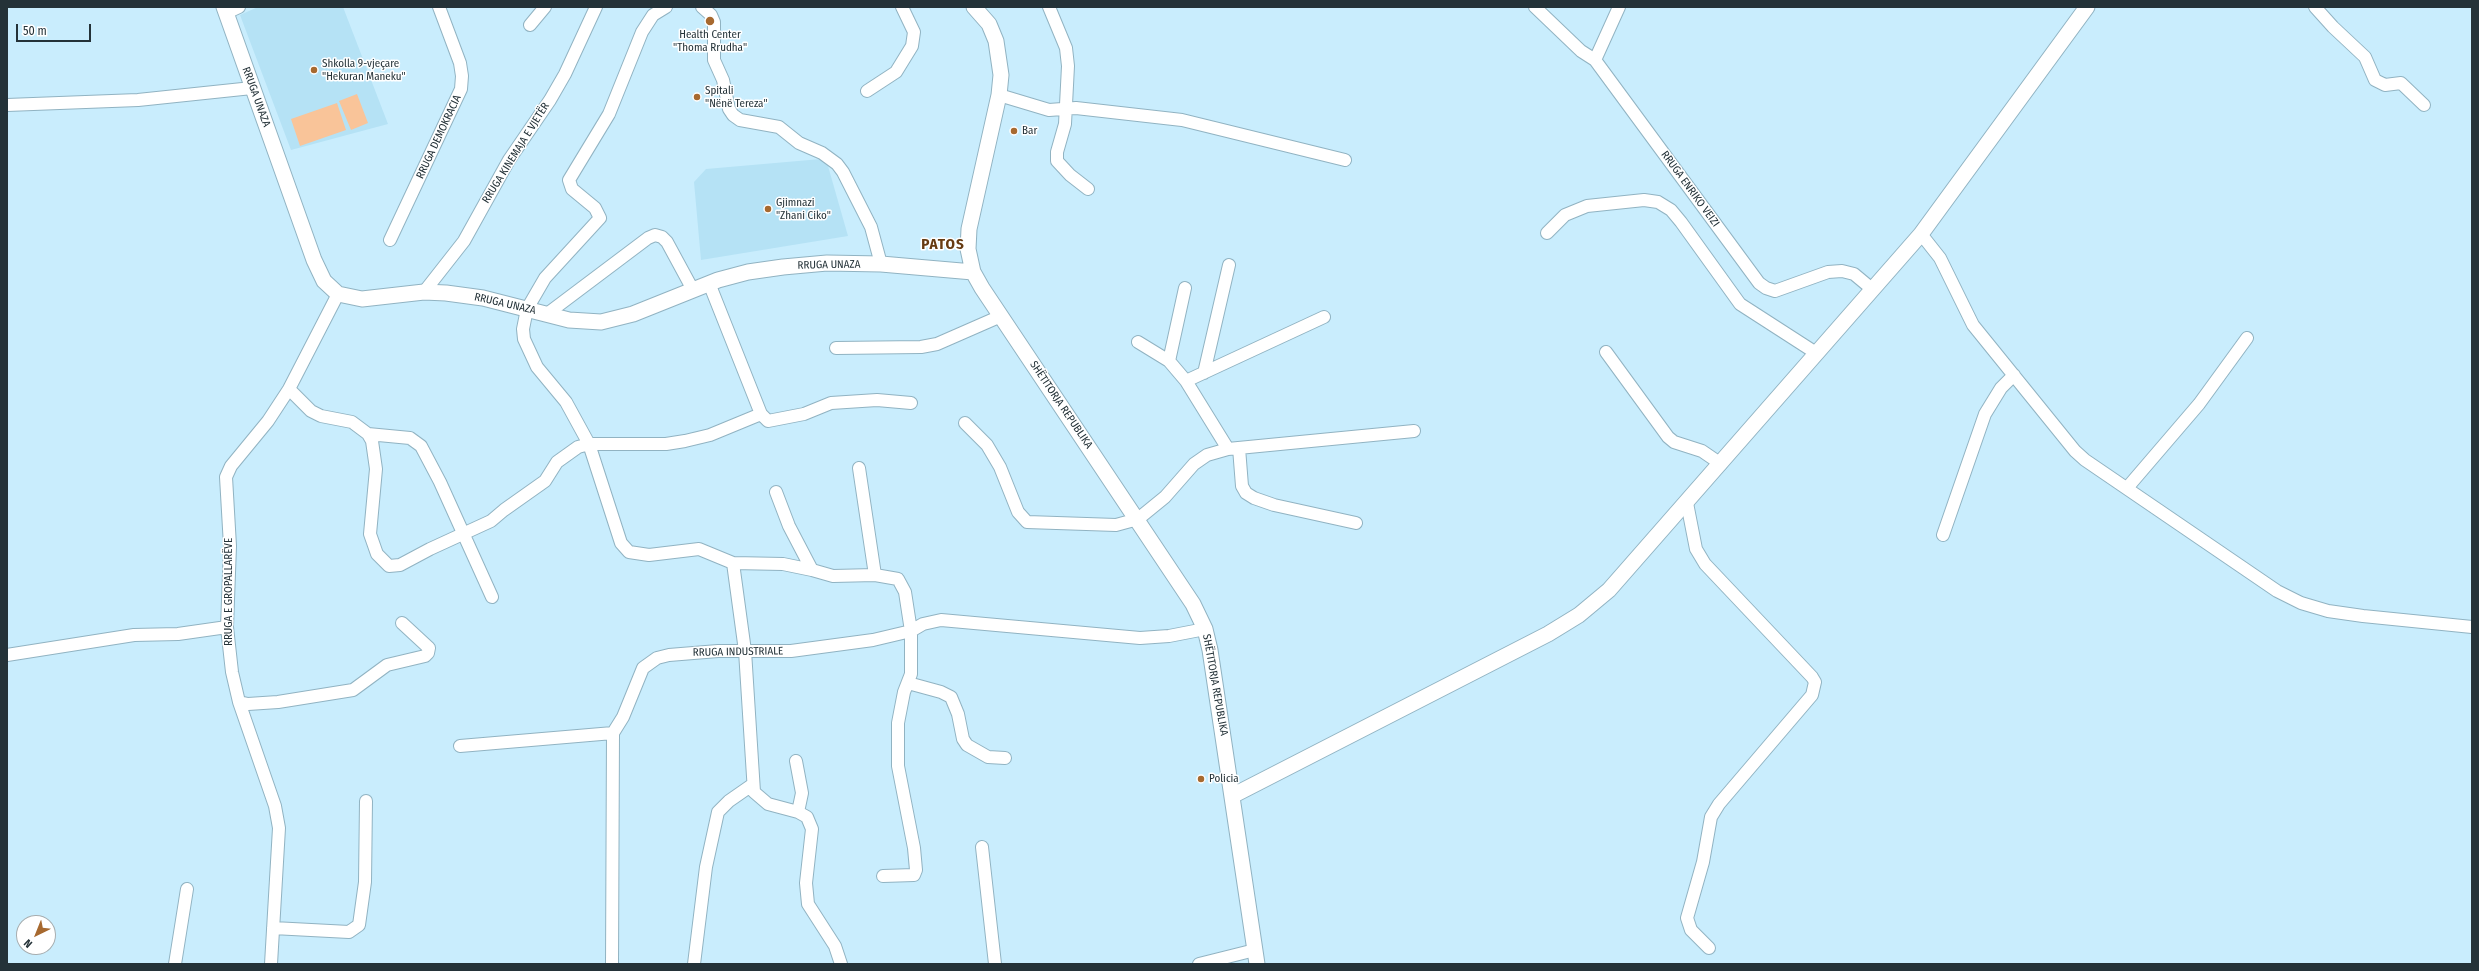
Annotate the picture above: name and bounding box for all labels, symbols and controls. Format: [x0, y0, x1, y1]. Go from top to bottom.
marker: Health Center "Thoma Rrudha" [704, 15, 716, 27]
scale bar [18, 16, 93, 42]
text: 50 m [23, 24, 47, 38]
place label: Health Center "Thoma Rrudha" [673, 28, 747, 54]
place label: Shkolla 9-vjeçare "Hekuran Maneku" [322, 57, 406, 83]
street label: RRUGA UNAZA [239, 65, 273, 129]
marker: Shkolla 9-vjeçare "Hekuran Maneku" [309, 65, 319, 75]
place label: Spitali "Nënë Tereza" [705, 84, 768, 110]
marker: Spitali "Nënë Tereza" [692, 92, 702, 102]
street label: RRUGA DEMOKRACIA [414, 93, 464, 181]
street label: RRUGA KINEMAJA E VJETËR [480, 100, 552, 206]
place label: Bar [1022, 124, 1037, 138]
marker: Bar [1009, 126, 1019, 136]
street label: RRUGA ENRIKO VEIZI [1658, 148, 1722, 230]
place label: Gjimnazi "Zhani Ciko" [776, 196, 831, 222]
marker: Gjimnazi "Zhani Ciko" [763, 204, 773, 214]
district label: PATOS [921, 236, 965, 254]
street label: RRUGA UNAZA [797, 258, 861, 272]
street label: RRUGA UNAZA [473, 290, 537, 318]
street label: SHËTITORJA REPUBLIKA [1027, 359, 1095, 451]
street label: RRUGA E GROPALLARËVE [222, 538, 236, 646]
street label: SHËTITORJA REPUBLIKA [1200, 633, 1230, 737]
street label: RRUGA INDUSTRIALE [693, 645, 783, 659]
place label: Policia [1209, 772, 1239, 786]
marker: Policia [1196, 774, 1206, 784]
north arrow [16, 915, 56, 955]
text: N [21, 936, 35, 950]

